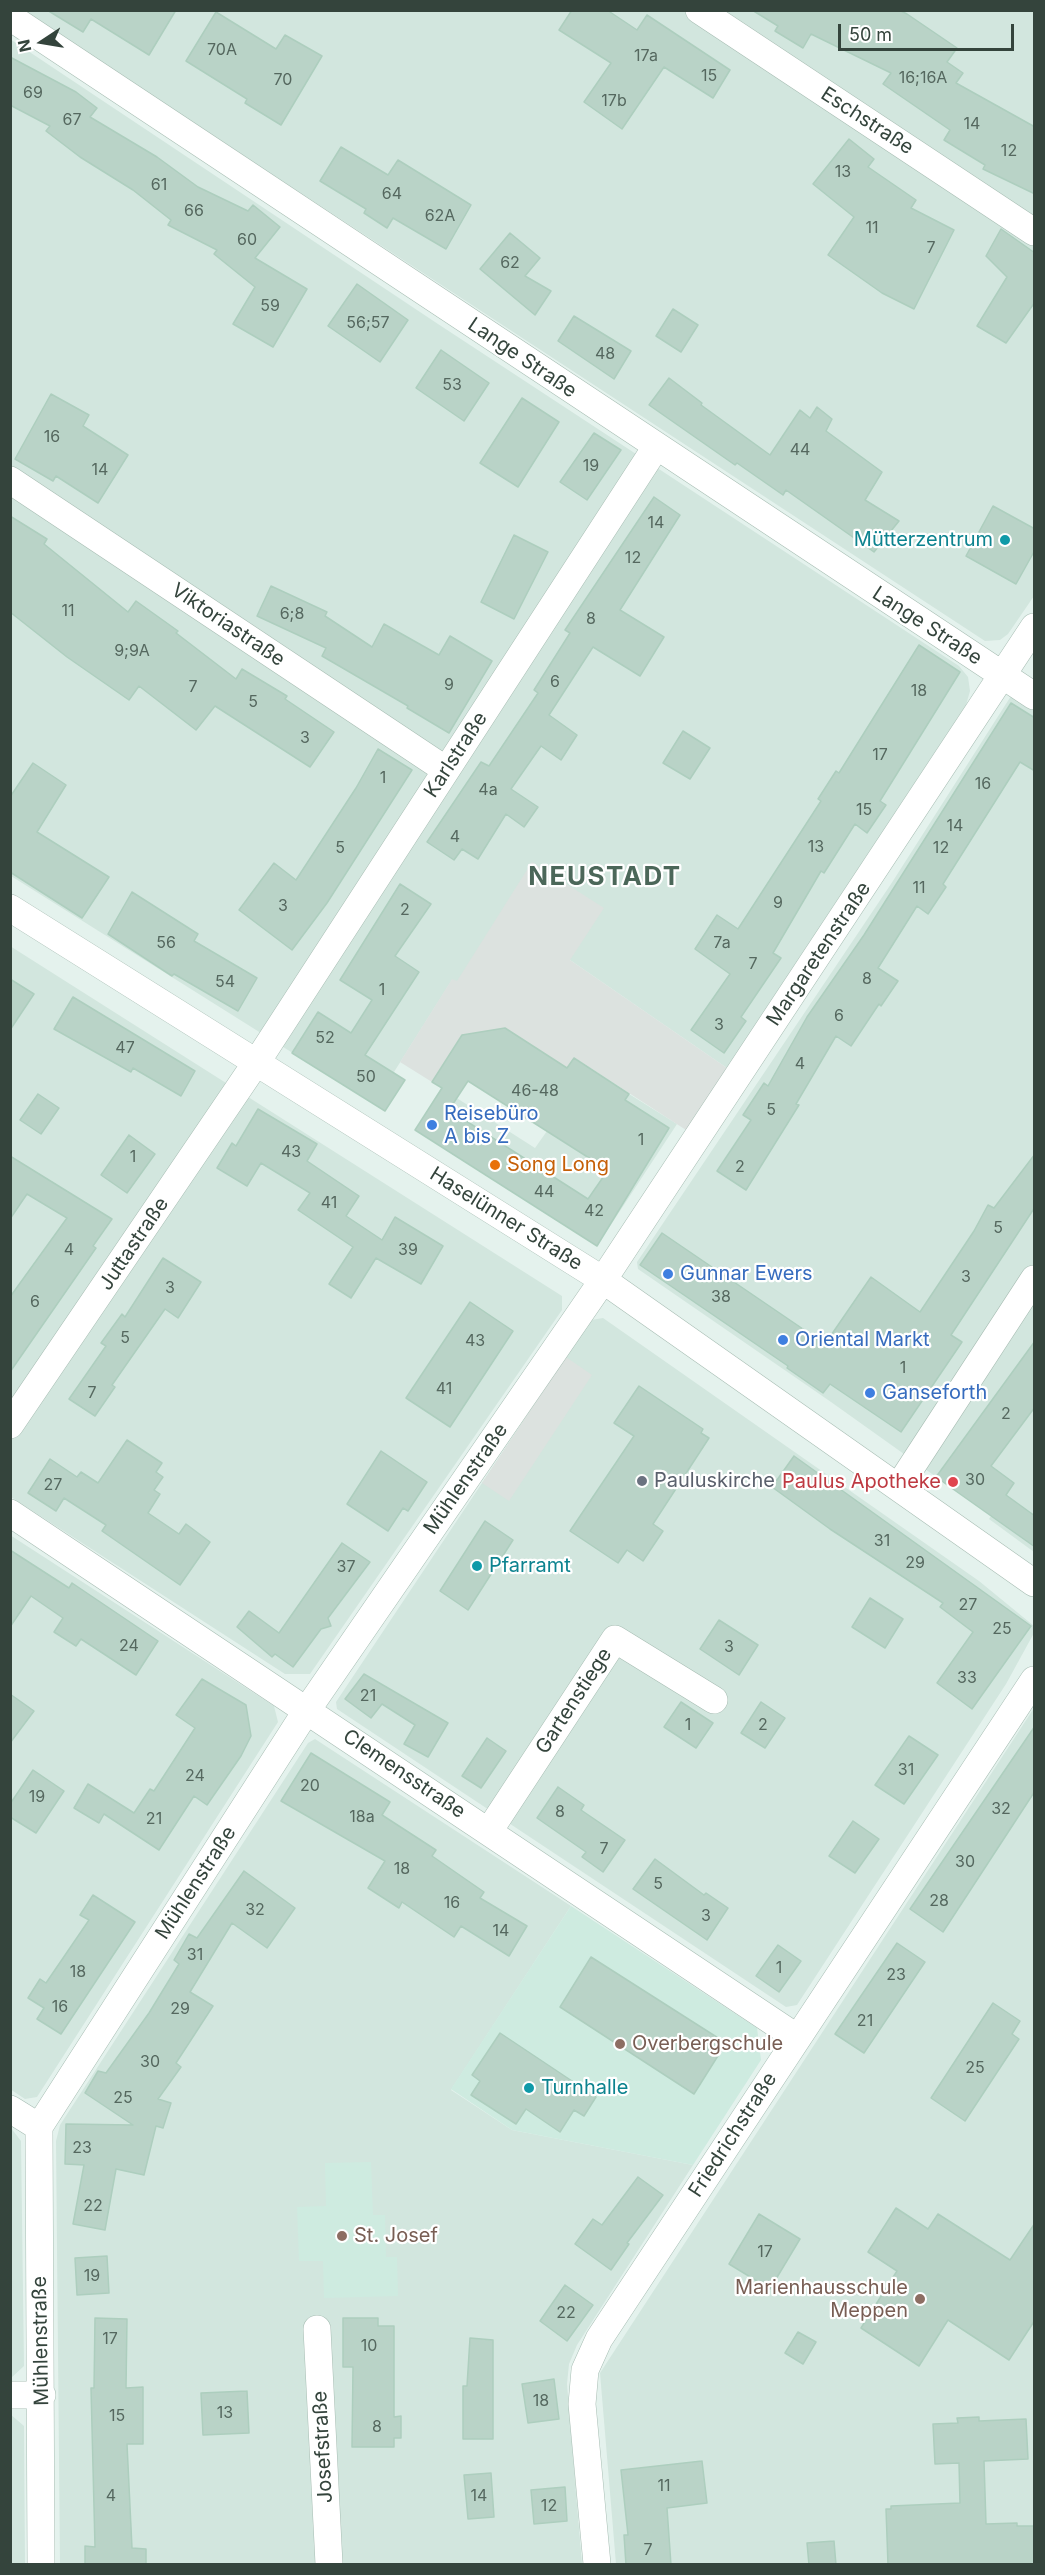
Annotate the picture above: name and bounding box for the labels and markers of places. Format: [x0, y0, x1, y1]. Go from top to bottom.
place label: Mütterzentrum [854, 528, 993, 552]
marker: Mütterzentrum [998, 533, 1012, 547]
place label: Reisebüro A bis Z [444, 1102, 539, 1149]
marker: Reisebüro A bis Z [425, 1118, 439, 1132]
place label: Song Long [507, 1153, 609, 1177]
marker: Song Long [488, 1158, 502, 1172]
place label: Gunnar Ewers [680, 1262, 813, 1286]
marker: Gunnar Ewers [661, 1267, 675, 1281]
place label: Oriental Markt [795, 1328, 929, 1352]
marker: Oriental Markt [776, 1333, 790, 1347]
place label: Ganseforth [882, 1381, 987, 1405]
marker: Ganseforth [863, 1386, 877, 1400]
place label: Pauluskirche [654, 1469, 775, 1493]
place label: Paulus Apotheke [782, 1470, 941, 1494]
marker: Pauluskirche [635, 1474, 649, 1488]
marker: Paulus Apotheke [946, 1475, 960, 1489]
place label: Pfarramt [489, 1554, 571, 1578]
marker: Pfarramt [470, 1559, 484, 1573]
place label: Overbergschule [632, 2032, 783, 2056]
marker: Overbergschule [613, 2037, 627, 2051]
place label: Turnhalle [541, 2076, 628, 2100]
marker: Turnhalle [522, 2081, 536, 2095]
place label: St. Josef [354, 2224, 438, 2248]
marker: St. Josef [335, 2229, 349, 2243]
place label: Marienhausschule Meppen [735, 2276, 908, 2323]
marker: Marienhausschule Meppen [913, 2292, 927, 2306]

